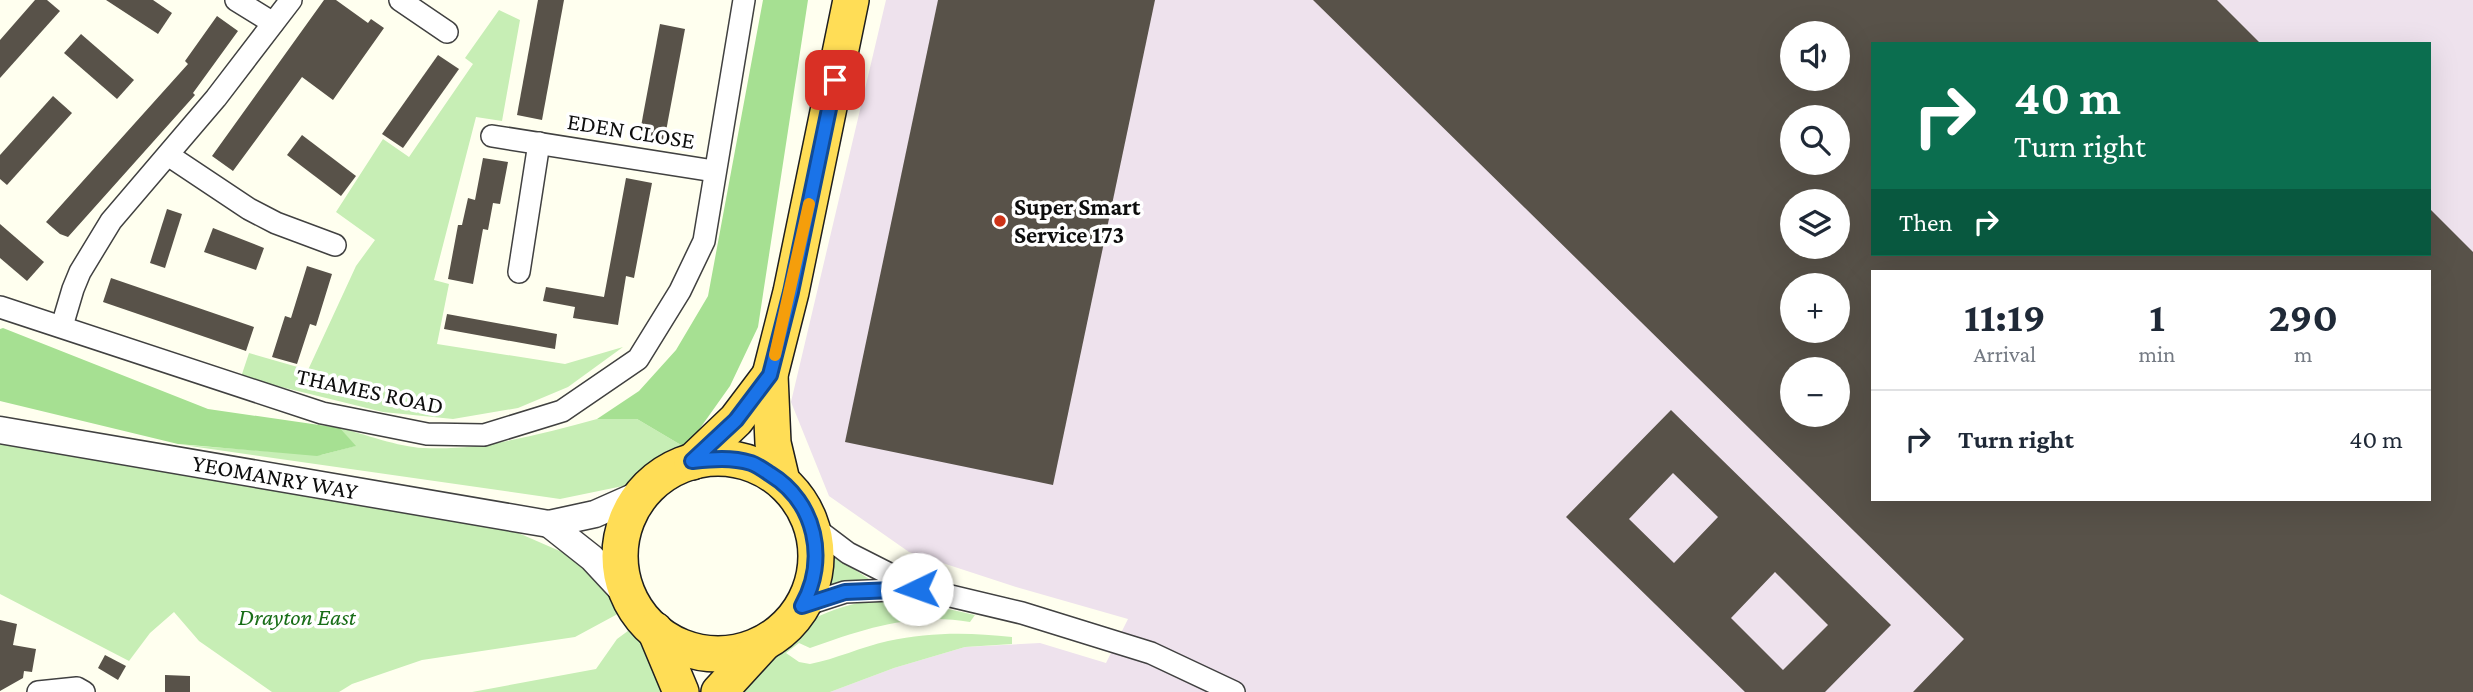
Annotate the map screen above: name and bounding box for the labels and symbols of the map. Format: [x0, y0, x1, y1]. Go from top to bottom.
pin [805, 50, 865, 110]
street label: EDEN CLOSE [565, 107, 697, 154]
place label: Super Smart Service 173 [1014, 193, 1141, 248]
marker: Super Smart Service 173 [992, 213, 1008, 229]
street label: THAMES ROAD [294, 362, 446, 419]
street label: YEOMANRY WAY [190, 449, 360, 504]
position arrow [880, 552, 954, 626]
park label: Drayton East [238, 603, 357, 630]

